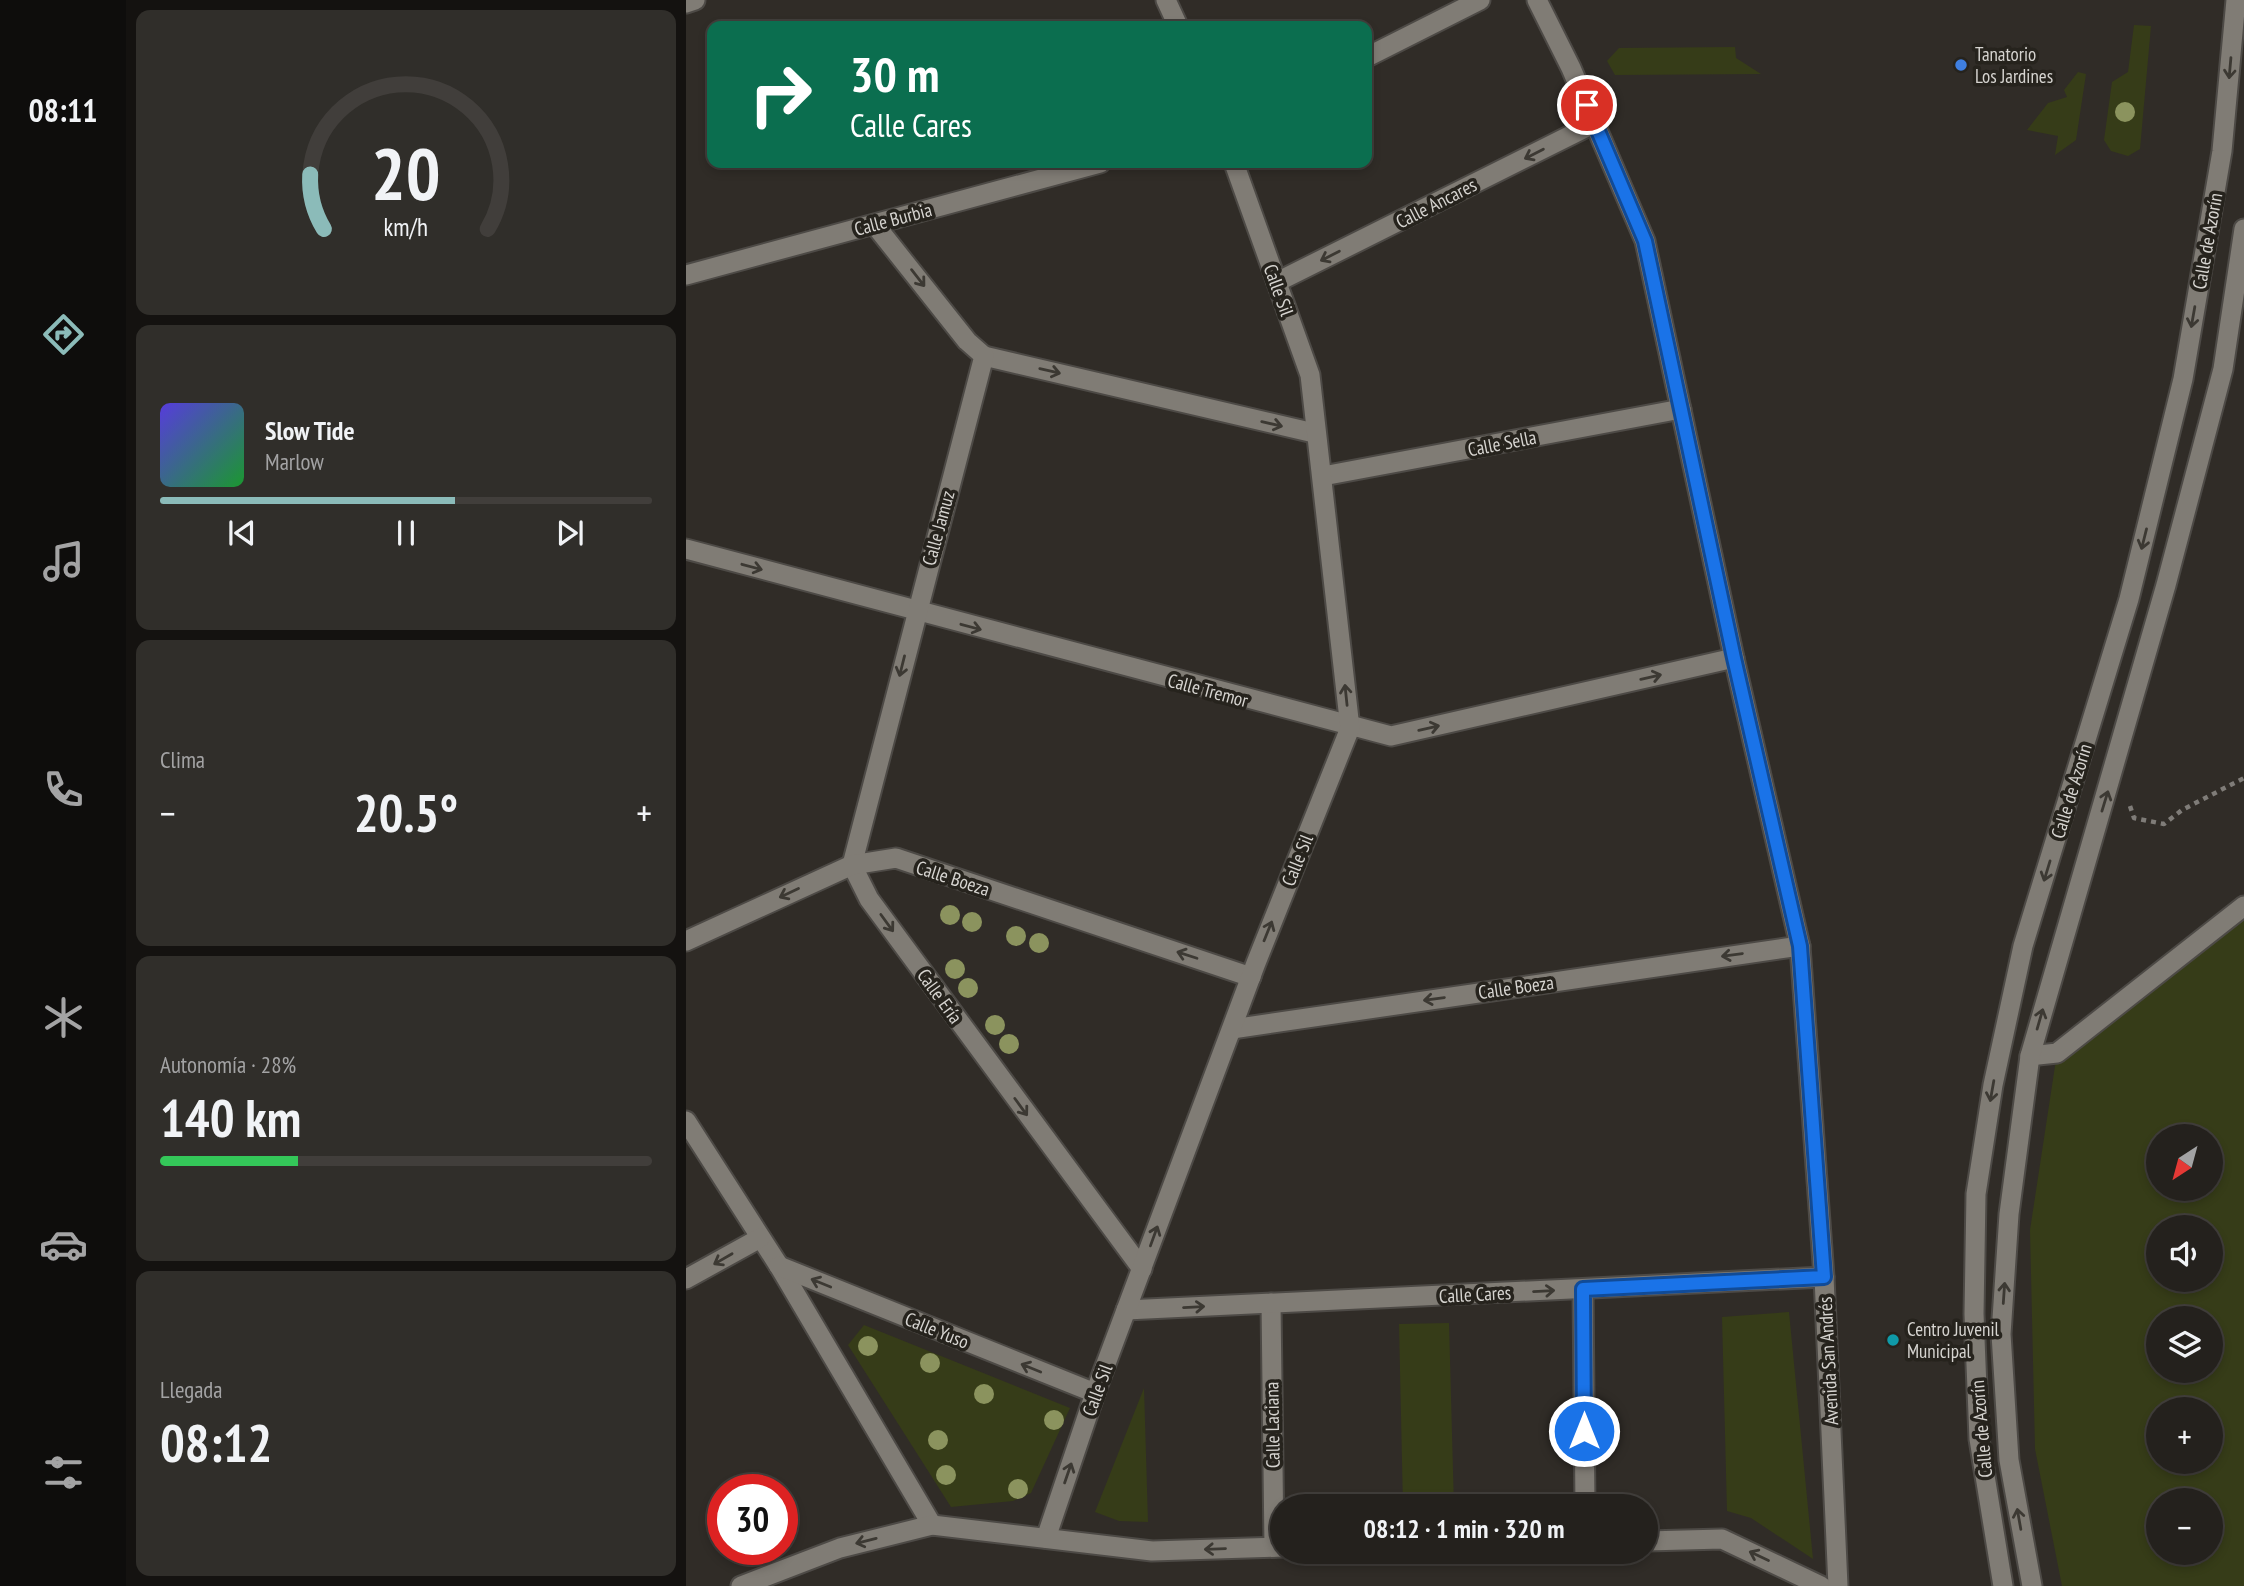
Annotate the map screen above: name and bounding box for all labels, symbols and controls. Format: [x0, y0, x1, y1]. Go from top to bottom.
text: 30 m [850, 42, 939, 106]
place label: Tanatorio Los Jardines [1975, 42, 2053, 88]
icon: right [735, 49, 826, 140]
one-way arrow [2223, 56, 2236, 79]
marker: Tanatorio Los Jardines [1953, 57, 1969, 73]
pin [1557, 75, 1617, 135]
icon: arrive [1568, 86, 1606, 124]
text: 08:11 [28, 89, 98, 131]
text: Calle Cares [850, 104, 972, 146]
text: 20 [371, 125, 441, 219]
one-way arrow [1524, 147, 1545, 161]
street label: Calle Ancares [1392, 172, 1480, 234]
street label: Calle de Azorín [2187, 191, 2227, 291]
street label: Calle Burbia [852, 197, 934, 241]
text: km/h [384, 210, 428, 242]
one-way arrow [1320, 249, 1341, 263]
street label: Calle Sil [1259, 261, 1300, 320]
one-way arrow [911, 268, 926, 286]
one-way arrow [2186, 305, 2199, 328]
icon: directions [39, 310, 88, 359]
one-way arrow [1038, 365, 1061, 378]
text: Slow Tide [265, 414, 355, 447]
one-way arrow [1260, 418, 1282, 431]
street label: Calle Sella [1466, 425, 1538, 461]
text: Marlow [265, 447, 324, 476]
street label: Calle Jamuz [917, 488, 960, 568]
icon: previous [223, 514, 261, 552]
icon: pause [387, 514, 425, 552]
icon: next [551, 514, 589, 552]
one-way arrow [2137, 527, 2150, 550]
icon: music [39, 537, 88, 586]
one-way arrow [740, 561, 763, 574]
one-way arrow [960, 621, 982, 634]
one-way arrow [895, 655, 908, 677]
street label: Calle Tremor [1165, 668, 1251, 712]
one-way arrow [1639, 670, 1662, 683]
one-way arrow [1339, 685, 1352, 707]
one-way arrow [1417, 720, 1440, 734]
street label: Calle de Azorín [2045, 741, 2097, 841]
text: Clima [160, 745, 205, 774]
icon: phone [39, 765, 88, 814]
text: 20.5° [354, 779, 458, 846]
text: − [160, 788, 176, 837]
text: + [636, 788, 652, 837]
one-way arrow [2100, 790, 2113, 812]
street label: Calle Sil [1276, 830, 1318, 889]
street label: Calle Boeza [913, 855, 993, 901]
one-way arrow [2039, 860, 2052, 882]
one-way arrow [779, 887, 800, 900]
one-way arrow [879, 914, 894, 933]
one-way arrow [1262, 921, 1275, 943]
one-way arrow [1176, 948, 1198, 961]
one-way arrow [1721, 949, 1744, 962]
street label: Calle Ería [912, 964, 968, 1028]
street label: Calle Boeza [1477, 970, 1555, 1004]
icon: climate [39, 993, 88, 1042]
one-way arrow [1423, 993, 1446, 1006]
one-way arrow [2034, 1008, 2047, 1031]
text: Autonomía · 28% [160, 1050, 296, 1079]
one-way arrow [1985, 1079, 1998, 1102]
text: 140 km [160, 1084, 301, 1151]
one-way arrow [1014, 1097, 1028, 1116]
north arrow [2146, 1124, 2222, 1200]
map controls [2146, 1124, 2223, 1565]
button: sound [2146, 1215, 2223, 1292]
icon: car [39, 1220, 88, 1269]
one-way arrow [1149, 1226, 1161, 1248]
one-way arrow [714, 1252, 734, 1266]
one-way arrow [810, 1275, 832, 1288]
street label: Calle Cares [1438, 1280, 1512, 1308]
one-way arrow [1998, 1282, 2011, 1304]
one-way arrow [1532, 1285, 1555, 1298]
street label: Avenida San Andrés [1813, 1296, 1843, 1426]
one-way arrow [1183, 1300, 1206, 1313]
street label: Calle Yuso [902, 1306, 972, 1354]
button: layers [2146, 1306, 2223, 1383]
place label: Centro Juvenil Municipal [1907, 1317, 2000, 1363]
marker: Centro Juvenil Municipal [1885, 1332, 1901, 1348]
street label: Calle Sil [1077, 1360, 1118, 1419]
one-way arrow [1021, 1361, 1043, 1374]
text: Llegada [160, 1375, 223, 1404]
street label: Calle de Azorín [1965, 1379, 1997, 1479]
street label: Calle Laciana [1259, 1382, 1285, 1468]
position arrow [1547, 1394, 1621, 1468]
button: + [2146, 1397, 2223, 1474]
text: 08:12 [160, 1409, 272, 1476]
icon: filters [39, 1448, 88, 1497]
one-way arrow [1063, 1463, 1075, 1485]
speed limit sign: 30 [707, 1474, 798, 1565]
button: − [2146, 1488, 2223, 1565]
one-way arrow [2012, 1508, 2025, 1531]
text: 08:12 · 1 min · 320 m [1364, 1512, 1564, 1545]
one-way arrow [855, 1535, 878, 1548]
one-way arrow [1203, 1542, 1226, 1555]
one-way arrow [1749, 1549, 1771, 1562]

